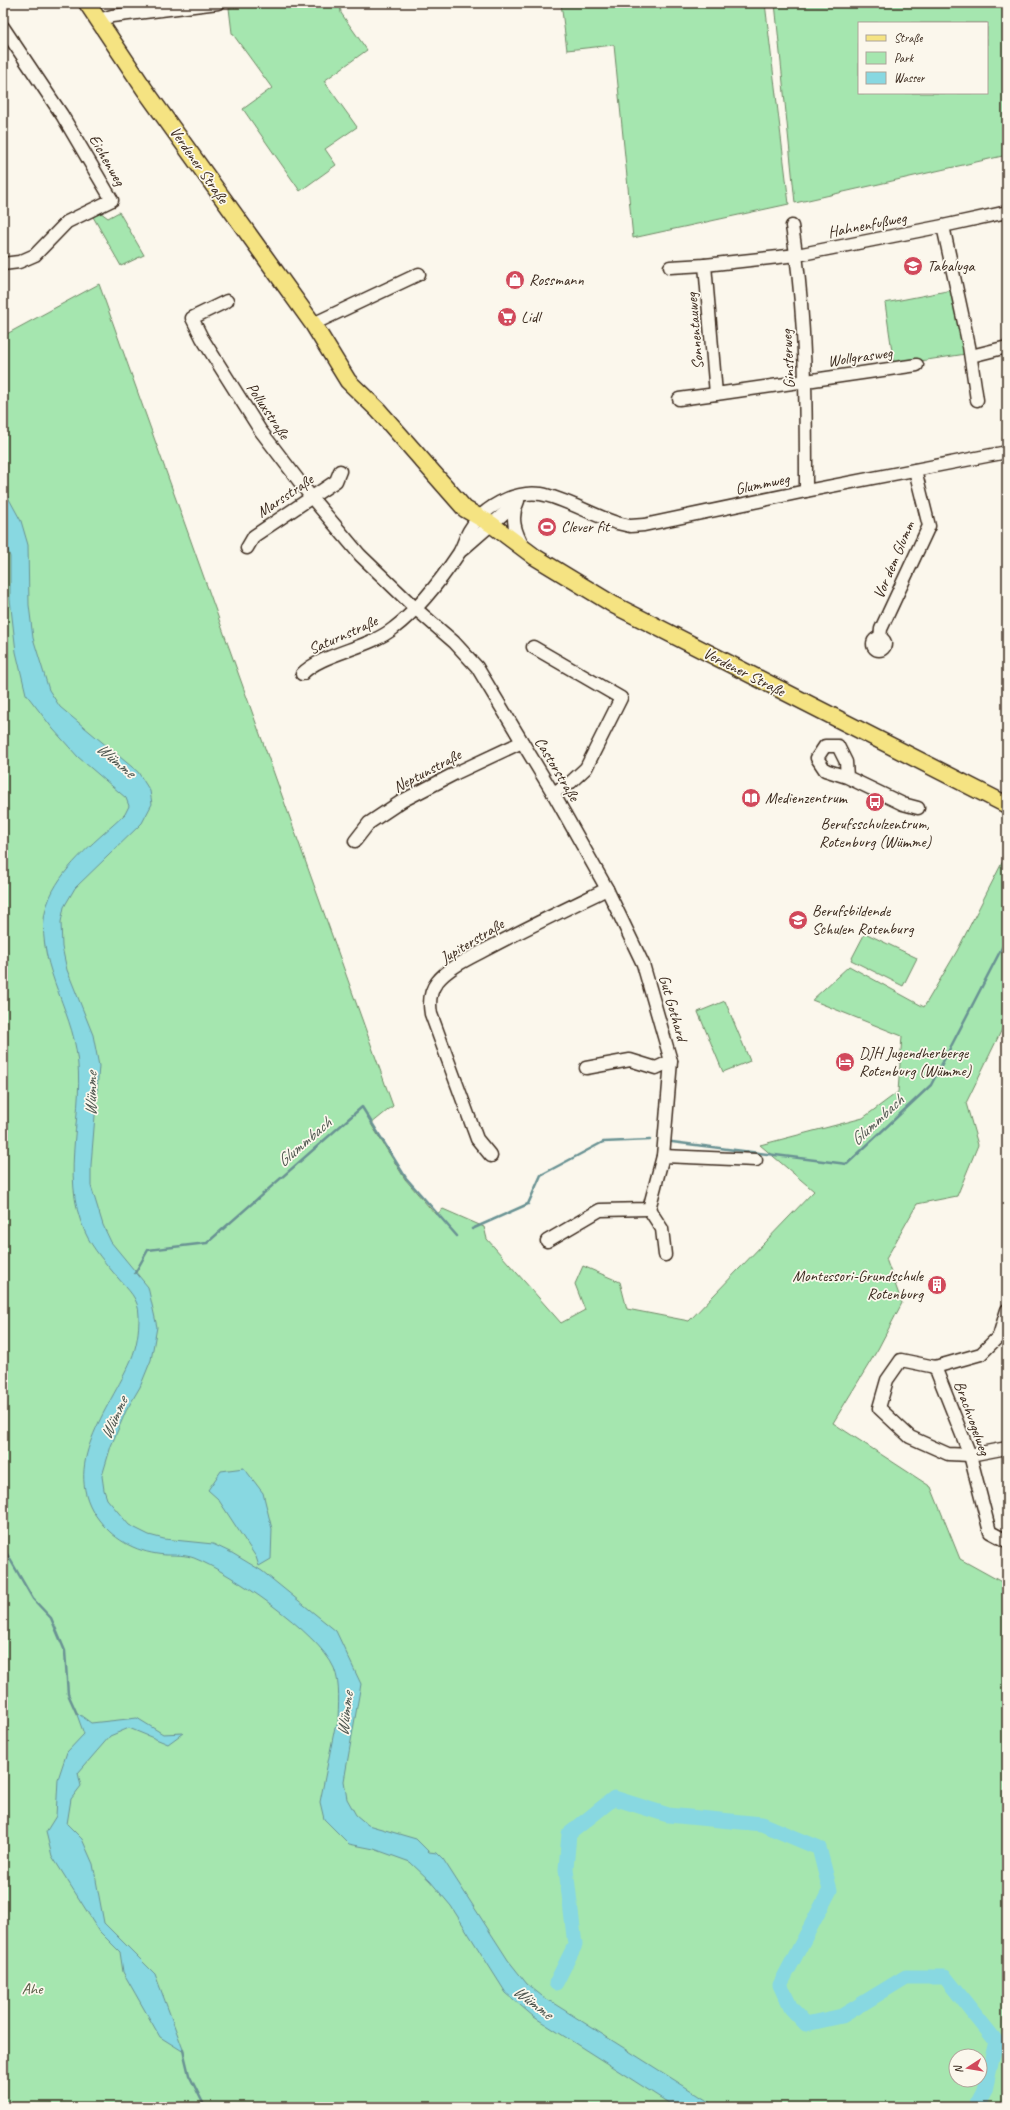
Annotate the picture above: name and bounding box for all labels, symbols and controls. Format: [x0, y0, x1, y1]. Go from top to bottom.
legend [858, 22, 988, 94]
text: Straße [894, 30, 923, 46]
text: Park [894, 50, 915, 66]
text: Wasser [894, 70, 926, 86]
street label: Verdener Straße [165, 123, 234, 209]
street label: Eichenweg [84, 131, 130, 190]
street label: Hahnenfußweg [826, 207, 909, 242]
school or university icon: Tabaluga [902, 255, 924, 277]
place label: Tabaluga [927, 256, 976, 276]
shop icon: Rossmann [504, 269, 526, 291]
place label: Rossmann [529, 270, 585, 290]
street label: Sonnentauweg [682, 290, 708, 370]
supermarket icon: Lidl [496, 306, 518, 328]
place label: Lidl [521, 307, 543, 327]
street label: Ginsterweg [776, 328, 800, 389]
street label: Wollgrasweg [826, 342, 895, 371]
street label: Polluxstraße [242, 379, 295, 445]
street label: Glummweg [733, 468, 792, 499]
street label: Marsstraße [253, 469, 319, 522]
sports icon: Clever fit [536, 516, 558, 538]
place label: Clever fit [561, 517, 611, 537]
street label: Vor dem Glumm [869, 517, 920, 602]
street label: Saturnstraße [305, 610, 382, 659]
street label: Verdener Straße [700, 643, 790, 702]
street label: Castorstraße [530, 733, 585, 806]
water label: Wümme [92, 738, 141, 784]
street label: Neptunstraße [390, 744, 466, 797]
library icon: Medienzentrum [740, 787, 762, 809]
place label: Medienzentrum [765, 788, 849, 808]
bus stop icon: Berufsschulzentrum, Rotenburg (Wümme) [864, 791, 886, 813]
place label: Berufsschulzentrum, Rotenburg (Wümme) [819, 814, 932, 852]
place label: Berufsbildende Schulen Rotenburg [812, 901, 915, 939]
school or university icon: Berufsbildende Schulen Rotenburg [787, 909, 809, 931]
street label: Jupiterstraße [436, 913, 509, 968]
street label: Gut Gothard [654, 973, 693, 1046]
place label: DJH Jugendherberge Rotenburg (Wümme) [859, 1043, 972, 1081]
hotel icon: DJH Jugendherberge Rotenburg (Wümme) [834, 1051, 856, 1073]
water label: Wümme [80, 1069, 102, 1116]
water label: Glummbach [846, 1089, 909, 1150]
water label: Glummbach [272, 1112, 337, 1171]
place label: Montessori-Grundschule Rotenburg [792, 1266, 925, 1304]
building icon: Montessori-Grundschule Rotenburg [926, 1274, 948, 1296]
street label: Brachvogelweg [949, 1378, 995, 1459]
water label: Wümme [95, 1391, 134, 1442]
water label: Wümme [332, 1688, 358, 1737]
park label: Ahe [22, 1979, 44, 1999]
water label: Wümme [509, 1980, 559, 2025]
north arrow [948, 2048, 988, 2088]
text: N [950, 2063, 966, 2075]

